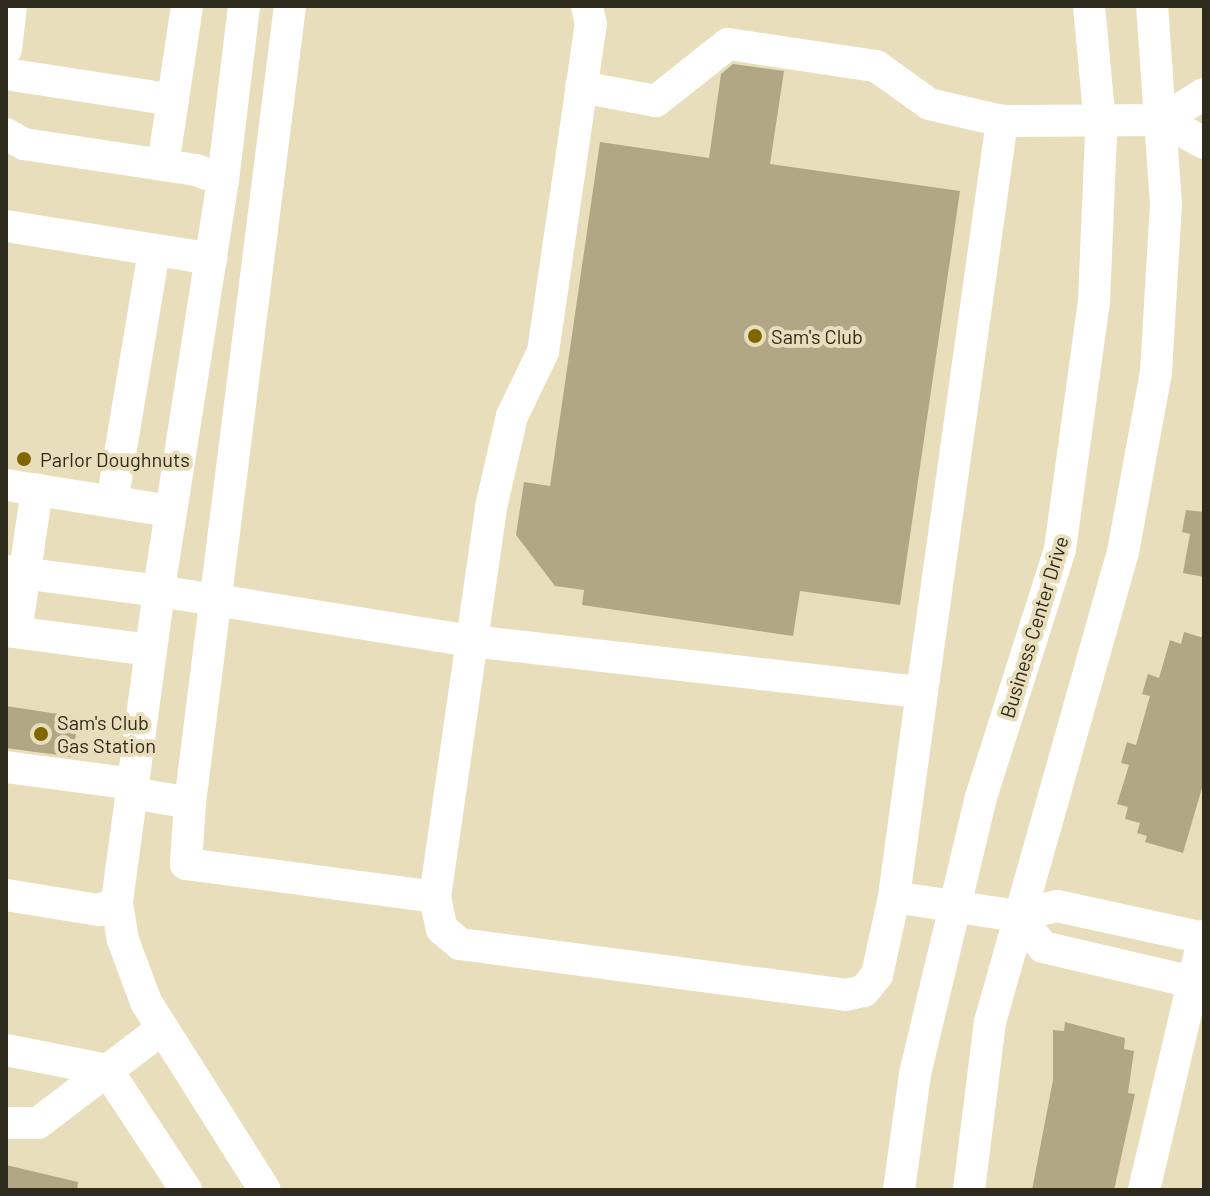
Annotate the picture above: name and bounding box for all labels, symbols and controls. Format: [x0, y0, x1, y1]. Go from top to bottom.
place label: Sam's Club [771, 324, 863, 348]
marker: Sam's Club [746, 327, 764, 345]
place label: Parlor Doughnuts [40, 447, 190, 471]
marker: Parlor Doughnuts [15, 450, 33, 468]
street label: Business Center Drive [995, 533, 1073, 721]
place label: Sam's Club Gas Station [57, 710, 156, 757]
marker: Sam's Club Gas Station [32, 725, 50, 743]

